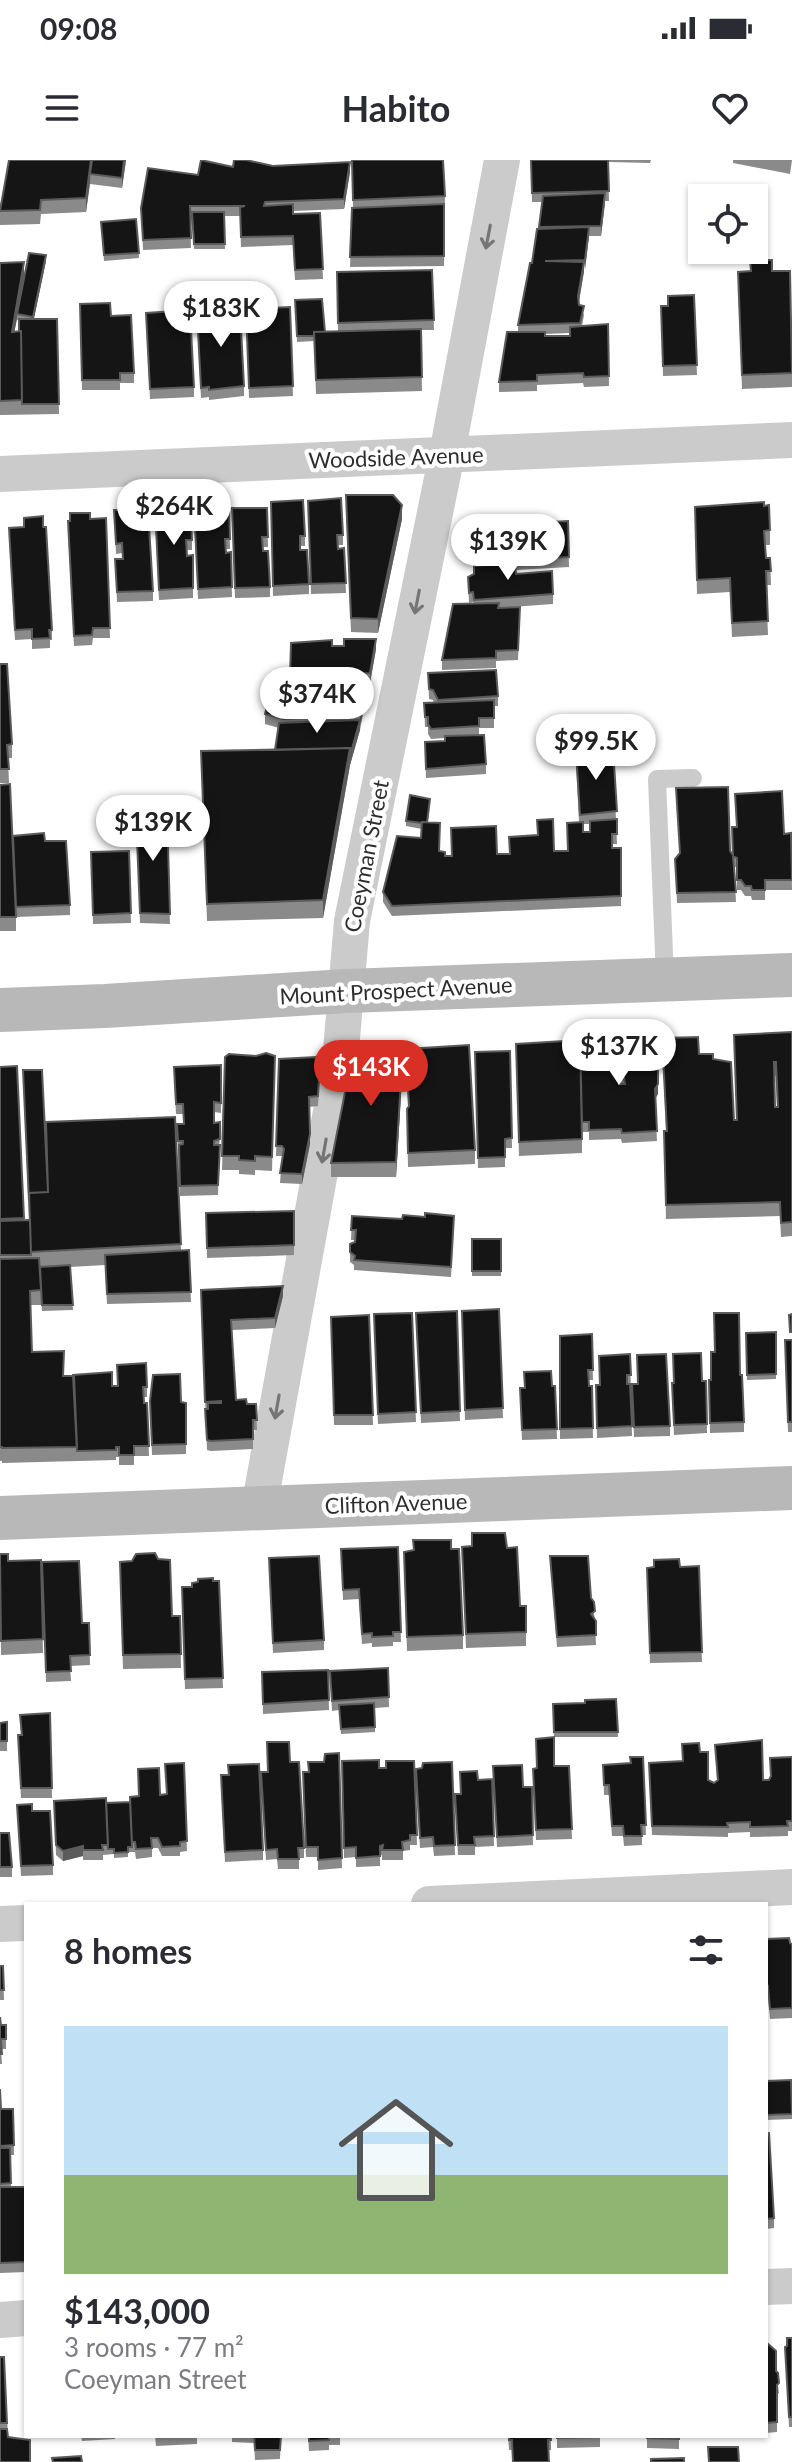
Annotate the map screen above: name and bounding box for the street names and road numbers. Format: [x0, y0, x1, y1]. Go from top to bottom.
street label: Woodside Avenue [308, 440, 484, 474]
street label: Coeyman Street [338, 777, 394, 934]
street label: Mount Prospect Avenue [279, 970, 513, 1010]
street label: Clifton Avenue [324, 1487, 468, 1519]

